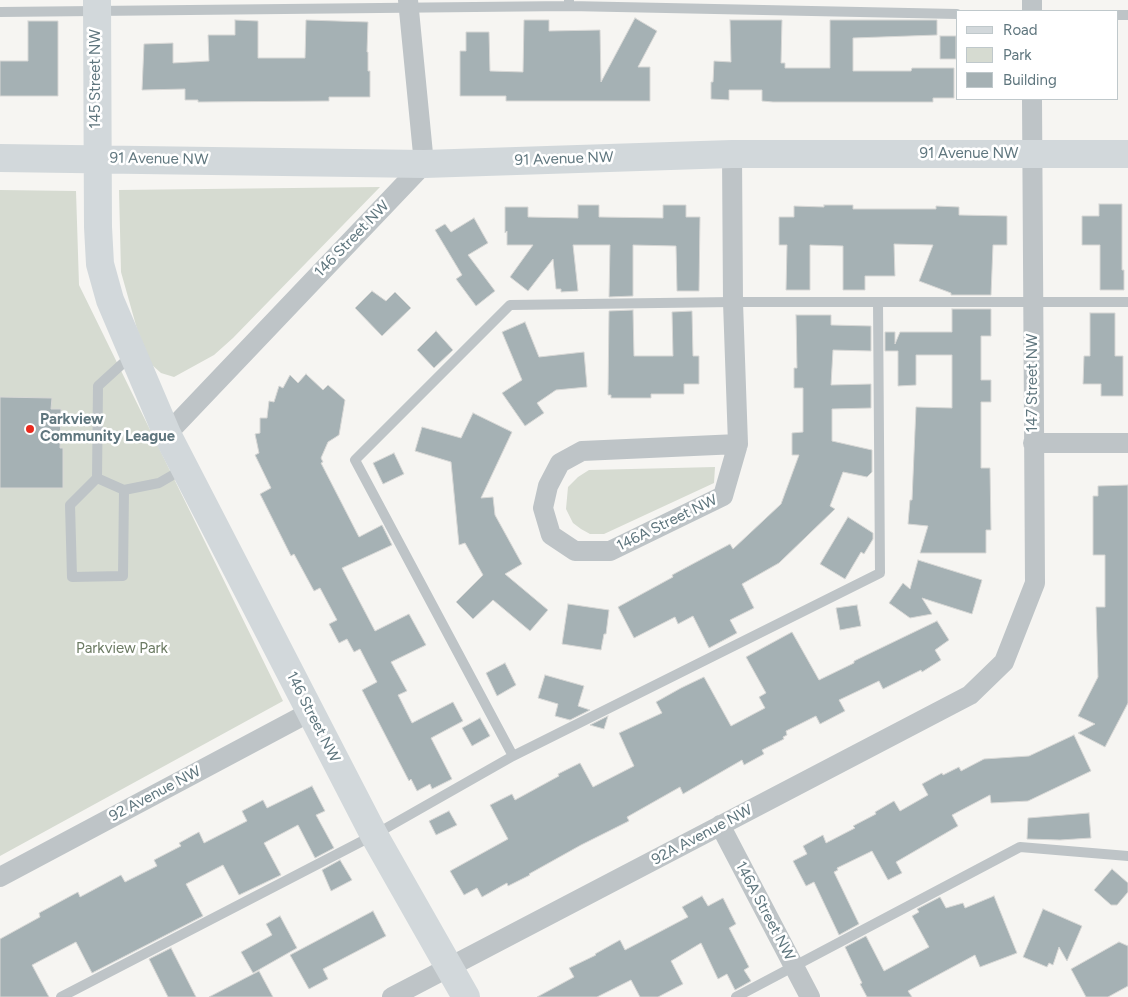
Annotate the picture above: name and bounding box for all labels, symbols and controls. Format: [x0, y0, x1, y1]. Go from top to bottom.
legend [956, 10, 1118, 100]
text: Road [1003, 21, 1038, 39]
street label: 145 Street NW [87, 29, 105, 129]
text: Park [1003, 46, 1032, 64]
text: Building [1003, 71, 1057, 89]
street label: 91 Avenue NW [920, 145, 1018, 163]
street label: 91 Avenue NW [514, 148, 614, 170]
street label: 91 Avenue NW [109, 149, 209, 169]
street label: 146 Street NW [311, 197, 393, 281]
street label: 147 Street NW [1024, 334, 1042, 432]
place label: Parkview Community League [40, 411, 175, 446]
marker: Parkview Community League [24, 423, 36, 435]
street label: 146A Street NW [614, 491, 720, 555]
park label: Parkview Park [76, 640, 168, 658]
street label: 146 Street NW [282, 669, 344, 765]
street label: 92 Avenue NW [106, 762, 204, 826]
street label: 92A Avenue NW [649, 801, 755, 869]
street label: 146A Street NW [731, 858, 799, 964]

